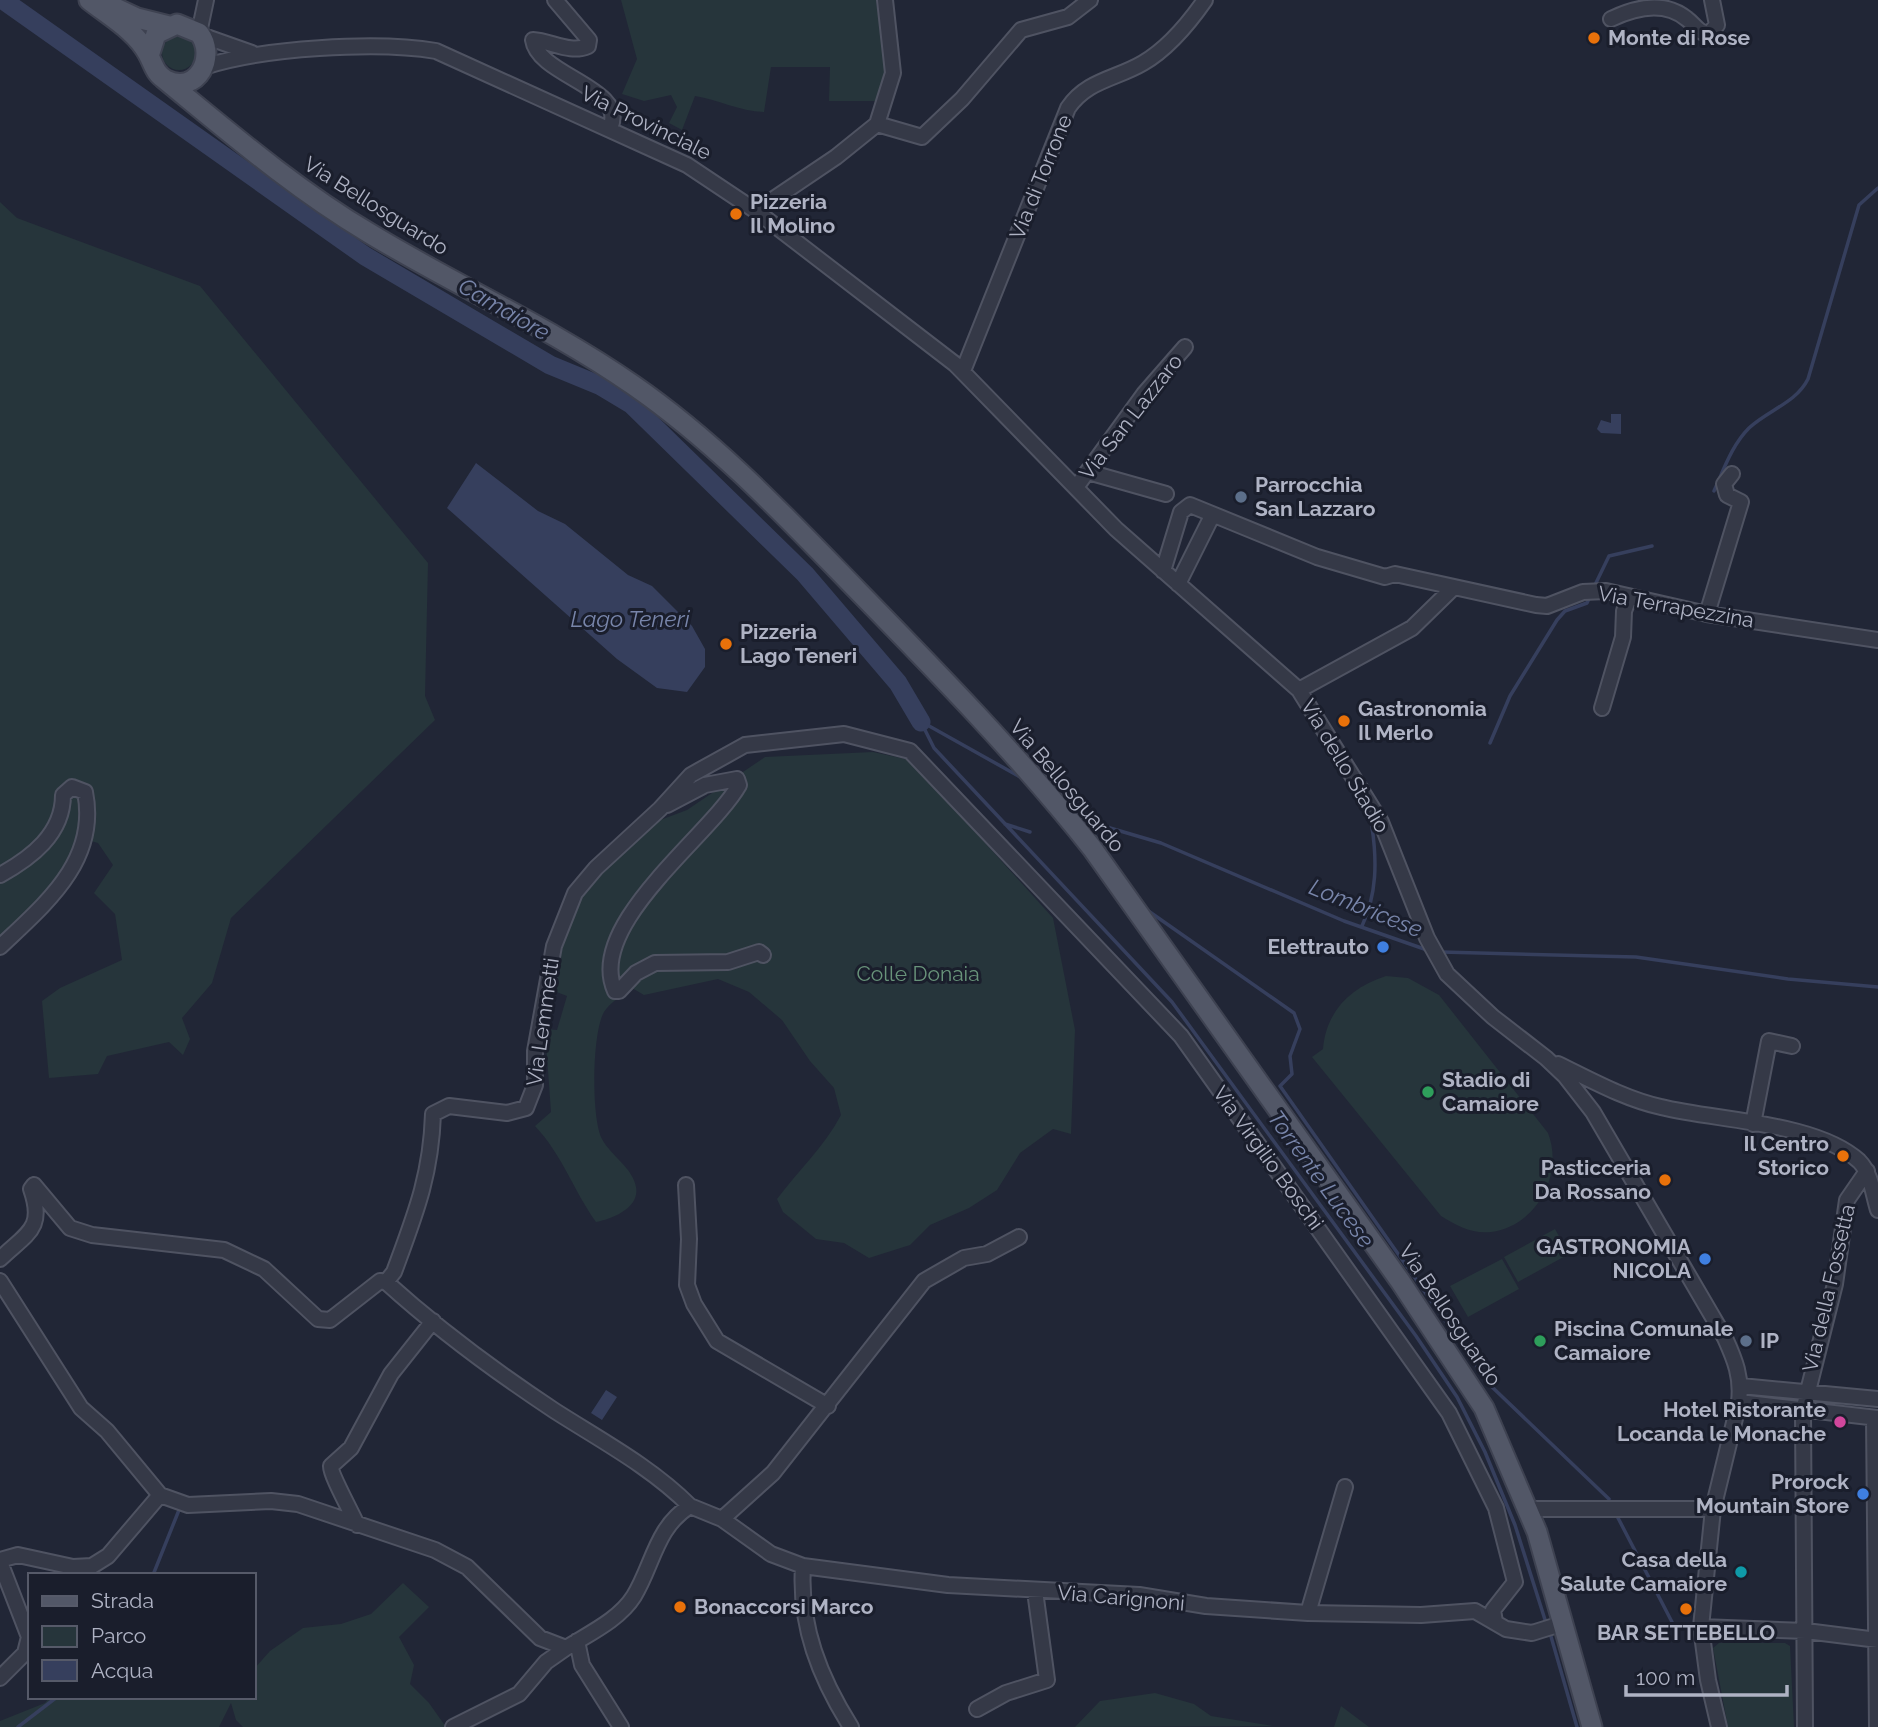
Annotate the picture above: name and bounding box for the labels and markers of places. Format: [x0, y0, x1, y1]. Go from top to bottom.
place label: Monte di Rose [1608, 25, 1751, 50]
marker: Monte di Rose [1586, 30, 1602, 46]
place label: Pizzeria Il Molino [750, 189, 836, 238]
marker: Pizzeria Il Molino [728, 206, 744, 222]
place label: Parrocchia San Lazzaro [1255, 472, 1376, 521]
marker: Parrocchia San Lazzaro [1233, 489, 1249, 505]
place label: Pizzeria Lago Teneri [740, 619, 857, 668]
marker: Pizzeria Lago Teneri [718, 636, 734, 652]
place label: Gastronomia Il Merlo [1358, 696, 1487, 745]
marker: Gastronomia Il Merlo [1336, 713, 1352, 729]
place label: Elettrauto [1267, 934, 1369, 959]
marker: Elettrauto [1375, 939, 1391, 955]
place label: Stadio di Camaiore [1442, 1067, 1539, 1116]
marker: Stadio di Camaiore [1420, 1084, 1436, 1100]
place label: Il Centro Storico [1744, 1131, 1829, 1180]
marker: Il Centro Storico [1835, 1148, 1851, 1164]
place label: Pasticceria Da Rossano [1534, 1155, 1651, 1204]
marker: Pasticceria Da Rossano [1657, 1172, 1673, 1188]
place label: GASTRONOMIA NICOLA [1536, 1234, 1692, 1283]
marker: GASTRONOMIA NICOLA [1697, 1251, 1713, 1267]
place label: Piscina Comunale Camaiore [1554, 1316, 1734, 1365]
place label: IP [1760, 1328, 1779, 1353]
marker: Piscina Comunale Camaiore [1532, 1333, 1548, 1349]
marker: IP [1738, 1333, 1754, 1349]
place label: Hotel Ristorante Locanda le Monache [1617, 1397, 1826, 1446]
marker: Hotel Ristorante Locanda le Monache [1832, 1414, 1848, 1430]
place label: Prorock Mountain Store [1696, 1469, 1849, 1518]
marker: Prorock Mountain Store [1855, 1486, 1871, 1502]
place label: Casa della Salute Camaiore [1560, 1547, 1727, 1596]
marker: Casa della Salute Camaiore [1733, 1564, 1749, 1580]
place label: Bonaccorsi Marco [694, 1594, 874, 1619]
marker: Bonaccorsi Marco [672, 1599, 688, 1615]
marker: BAR SETTEBELLO [1678, 1601, 1694, 1617]
place label: BAR SETTEBELLO [1597, 1620, 1775, 1645]

